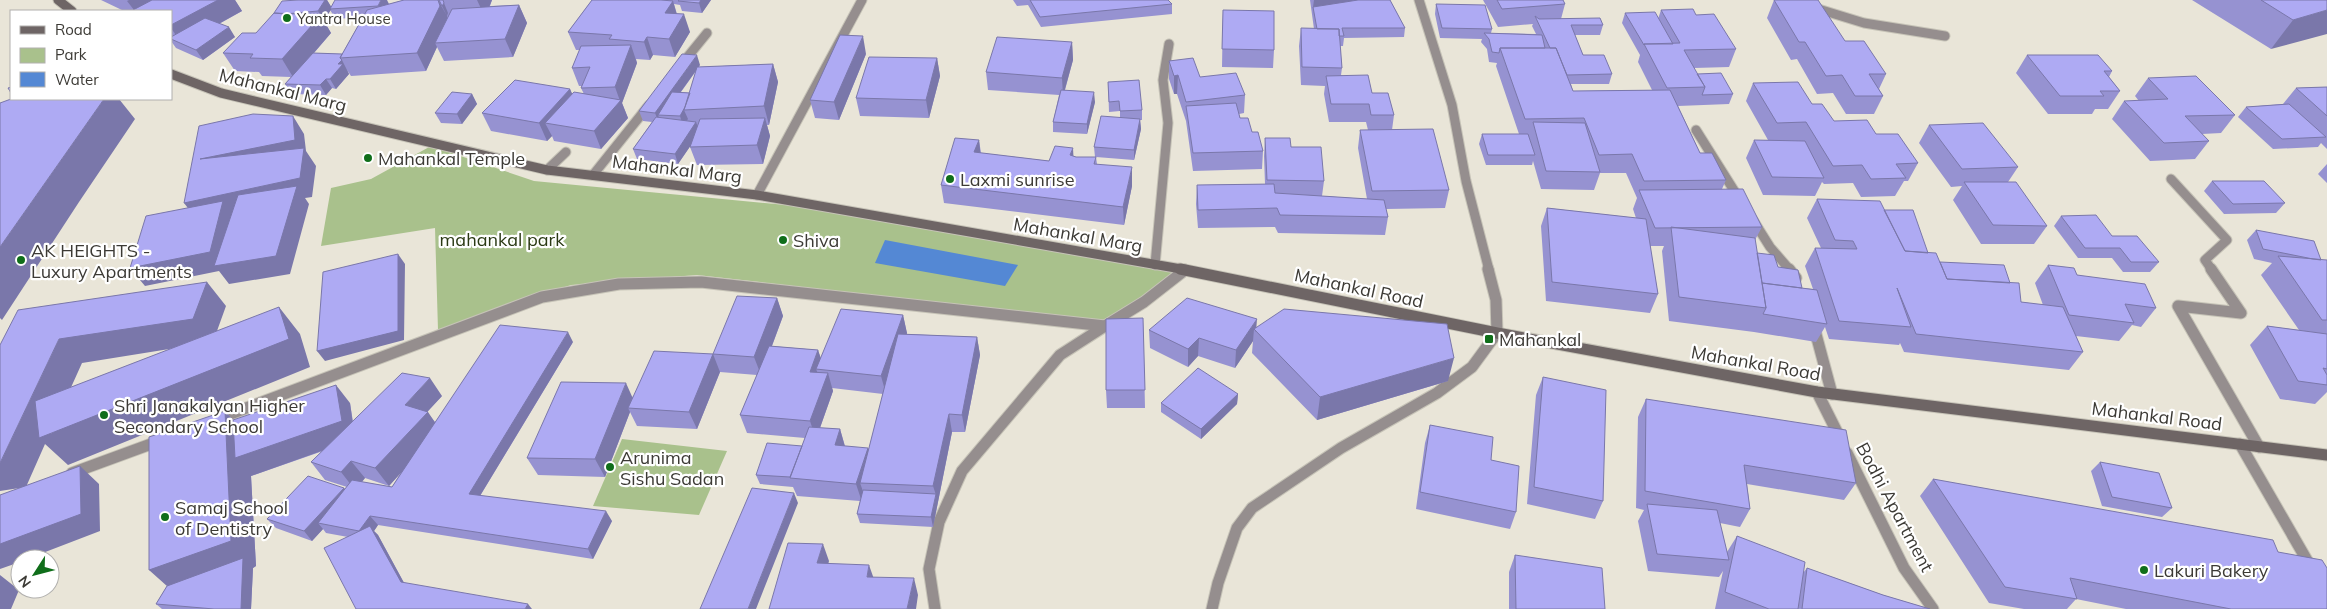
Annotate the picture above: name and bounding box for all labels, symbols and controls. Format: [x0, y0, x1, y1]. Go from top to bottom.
place label: Yantra House [296, 9, 391, 28]
legend [10, 10, 172, 100]
marker: Yantra House [281, 12, 293, 24]
text: Road [55, 20, 92, 39]
text: Park [55, 45, 87, 64]
street label: Mahankal Marg [217, 63, 349, 117]
text: Water [55, 70, 99, 89]
place label: Mahankal Temple [378, 147, 525, 170]
street label: Mahankal Marg [611, 150, 743, 188]
marker: Mahankal Temple [362, 152, 374, 164]
place label: Laxmi sunrise [960, 168, 1074, 191]
marker: Laxmi sunrise [944, 173, 956, 185]
street label: Mahankal Marg [1012, 212, 1144, 258]
park label: mahankal park [440, 228, 565, 251]
place label: Shiva [793, 229, 839, 252]
marker: Shiva [777, 234, 789, 246]
place label: AK HEIGHTS - Luxury Apartments [31, 239, 192, 283]
marker: AK HEIGHTS - Luxury Apartments [15, 254, 27, 266]
street label: Mahankal Road [1292, 263, 1426, 313]
place label: Mahankal [1499, 328, 1581, 351]
marker: Mahankal [1483, 333, 1495, 345]
street label: Mahankal Road [1689, 340, 1823, 386]
place label: Shri Janakalyan Higher Secondary School [114, 394, 305, 438]
street label: Mahankal Road [2090, 397, 2224, 435]
marker: Shri Janakalyan Higher Secondary School [98, 409, 110, 421]
street label: Bodhi Apartment [1851, 438, 1939, 576]
place label: Arunima Sishu Sadan [620, 446, 724, 490]
marker: Arunima Sishu Sadan [604, 461, 616, 473]
place label: Samaj School of Dentistry [175, 496, 288, 540]
marker: Samaj School of Dentistry [159, 511, 171, 523]
north arrow [10, 549, 60, 599]
place label: Lakuri Bakery [2154, 559, 2269, 582]
marker: Lakuri Bakery [2138, 564, 2150, 576]
text: N [14, 572, 35, 591]

